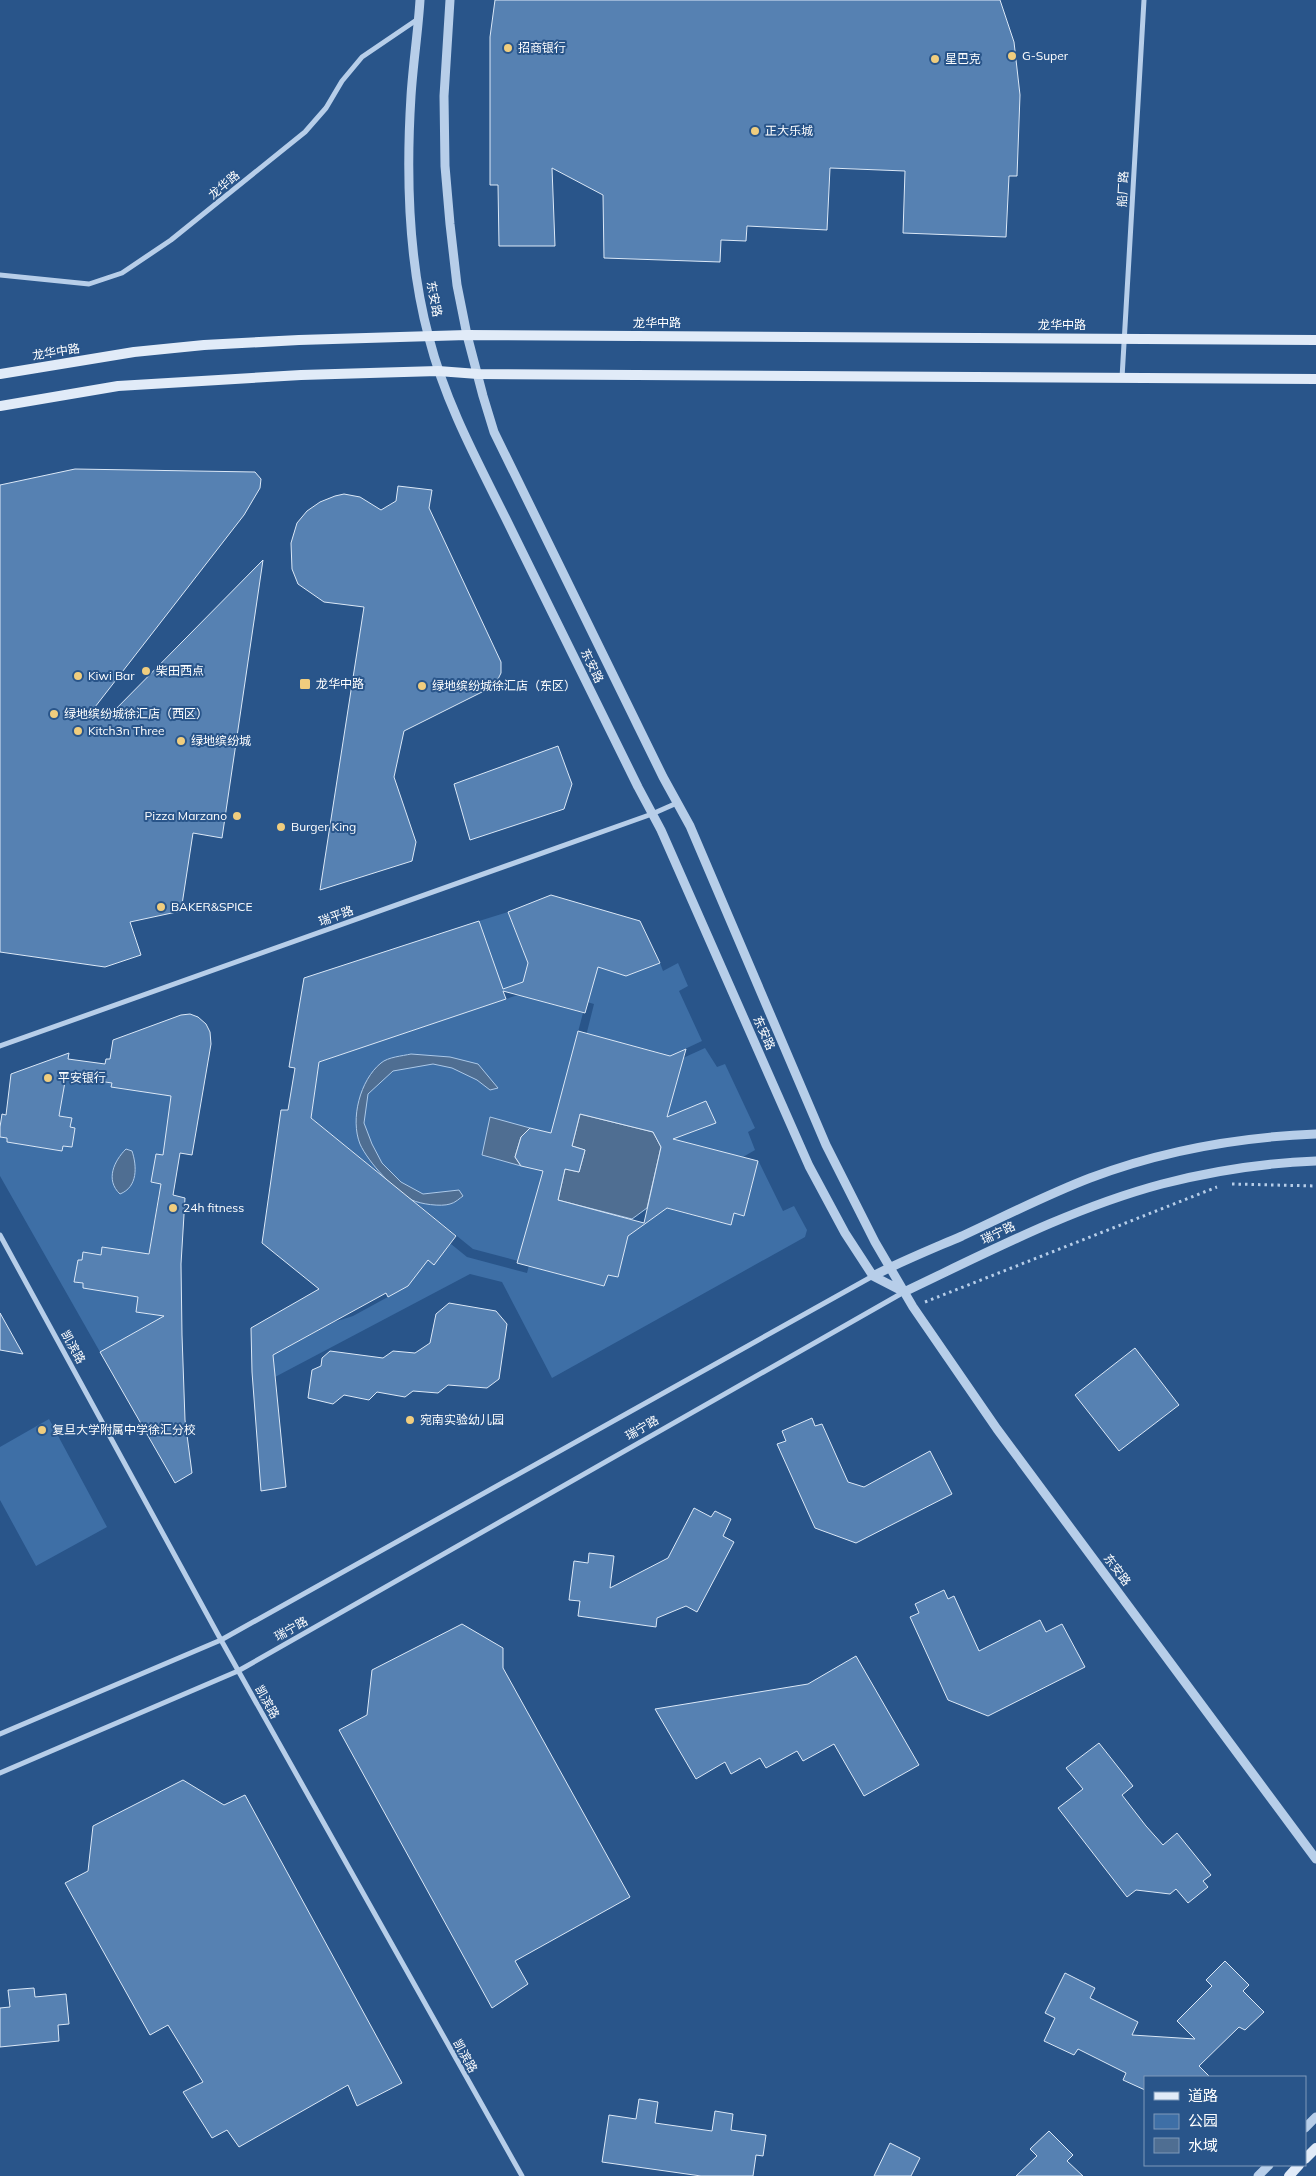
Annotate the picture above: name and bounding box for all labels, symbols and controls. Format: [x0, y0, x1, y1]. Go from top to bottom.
place label: 招商银行 [518, 40, 566, 55]
marker: 招商银行 [502, 42, 514, 54]
place label: G-Super [1022, 48, 1069, 63]
marker: G-Super [1006, 50, 1018, 62]
place label: 星巴克 [945, 51, 981, 66]
marker: 星巴克 [929, 53, 941, 65]
place label: 正大乐城 [765, 123, 813, 138]
marker: 正大乐城 [749, 125, 761, 137]
street label: 龙华路 [205, 167, 242, 202]
street label: 船厂路 [1114, 171, 1131, 207]
street label: 东安路 [424, 280, 445, 318]
street label: 龙华中路 [633, 315, 681, 330]
street label: 龙华中路 [1038, 317, 1086, 332]
street label: 龙华中路 [31, 340, 81, 363]
street label: 东安路 [578, 646, 607, 685]
place label: 柴田西点 [156, 663, 204, 678]
marker: 柴田西点 [140, 665, 152, 677]
place label: Kiwi Bar [88, 668, 135, 683]
marker: Kiwi Bar [72, 670, 84, 682]
place label: 龙华中路 [316, 676, 364, 691]
marker: 龙华中路 [298, 677, 312, 691]
place label: 绿地缤纷城徐汇店（东区） [432, 678, 576, 693]
marker: 绿地缤纷城徐汇店（东区） [416, 680, 428, 692]
place label: 绿地缤纷城徐汇店（西区） [64, 706, 208, 721]
marker: 绿地缤纷城徐汇店（西区） [48, 708, 60, 720]
place label: Kitch3n Three [88, 723, 165, 738]
marker: Kitch3n Three [72, 725, 84, 737]
place label: 绿地缤纷城 [191, 733, 251, 748]
marker: 绿地缤纷城 [175, 735, 187, 747]
place label: Pizza Marzano [144, 808, 227, 823]
marker: Pizza Marzano [231, 810, 243, 822]
place label: Burger King [291, 819, 356, 834]
marker: Burger King [275, 821, 287, 833]
place label: BAKER&SPICE [171, 899, 253, 914]
marker: BAKER&SPICE [155, 901, 167, 913]
street label: 瑞平路 [316, 902, 355, 929]
street label: 东安路 [750, 1013, 779, 1052]
place label: 平安银行 [58, 1070, 106, 1085]
marker: 平安银行 [42, 1072, 54, 1084]
place label: 24h fitness [183, 1200, 244, 1215]
marker: 24h fitness [167, 1202, 179, 1214]
street label: 瑞宁路 [978, 1218, 1017, 1247]
street label: 凯滨路 [58, 1327, 89, 1366]
place label: 宛南实验幼儿园 [420, 1412, 504, 1427]
street label: 瑞宁路 [622, 1412, 661, 1443]
marker: 宛南实验幼儿园 [404, 1414, 416, 1426]
place label: 复旦大学附属中学徐汇分校 [52, 1422, 196, 1437]
marker: 复旦大学附属中学徐汇分校 [36, 1424, 48, 1436]
street label: 东安路 [1101, 1551, 1134, 1589]
street label: 瑞宁路 [271, 1613, 310, 1644]
street label: 凯滨路 [252, 1682, 283, 1721]
street label: 凯滨路 [450, 2036, 481, 2075]
legend [1144, 2076, 1306, 2166]
text: 道路 [1188, 2086, 1218, 2105]
text: 公园 [1188, 2111, 1218, 2130]
text: 水域 [1188, 2136, 1218, 2155]

